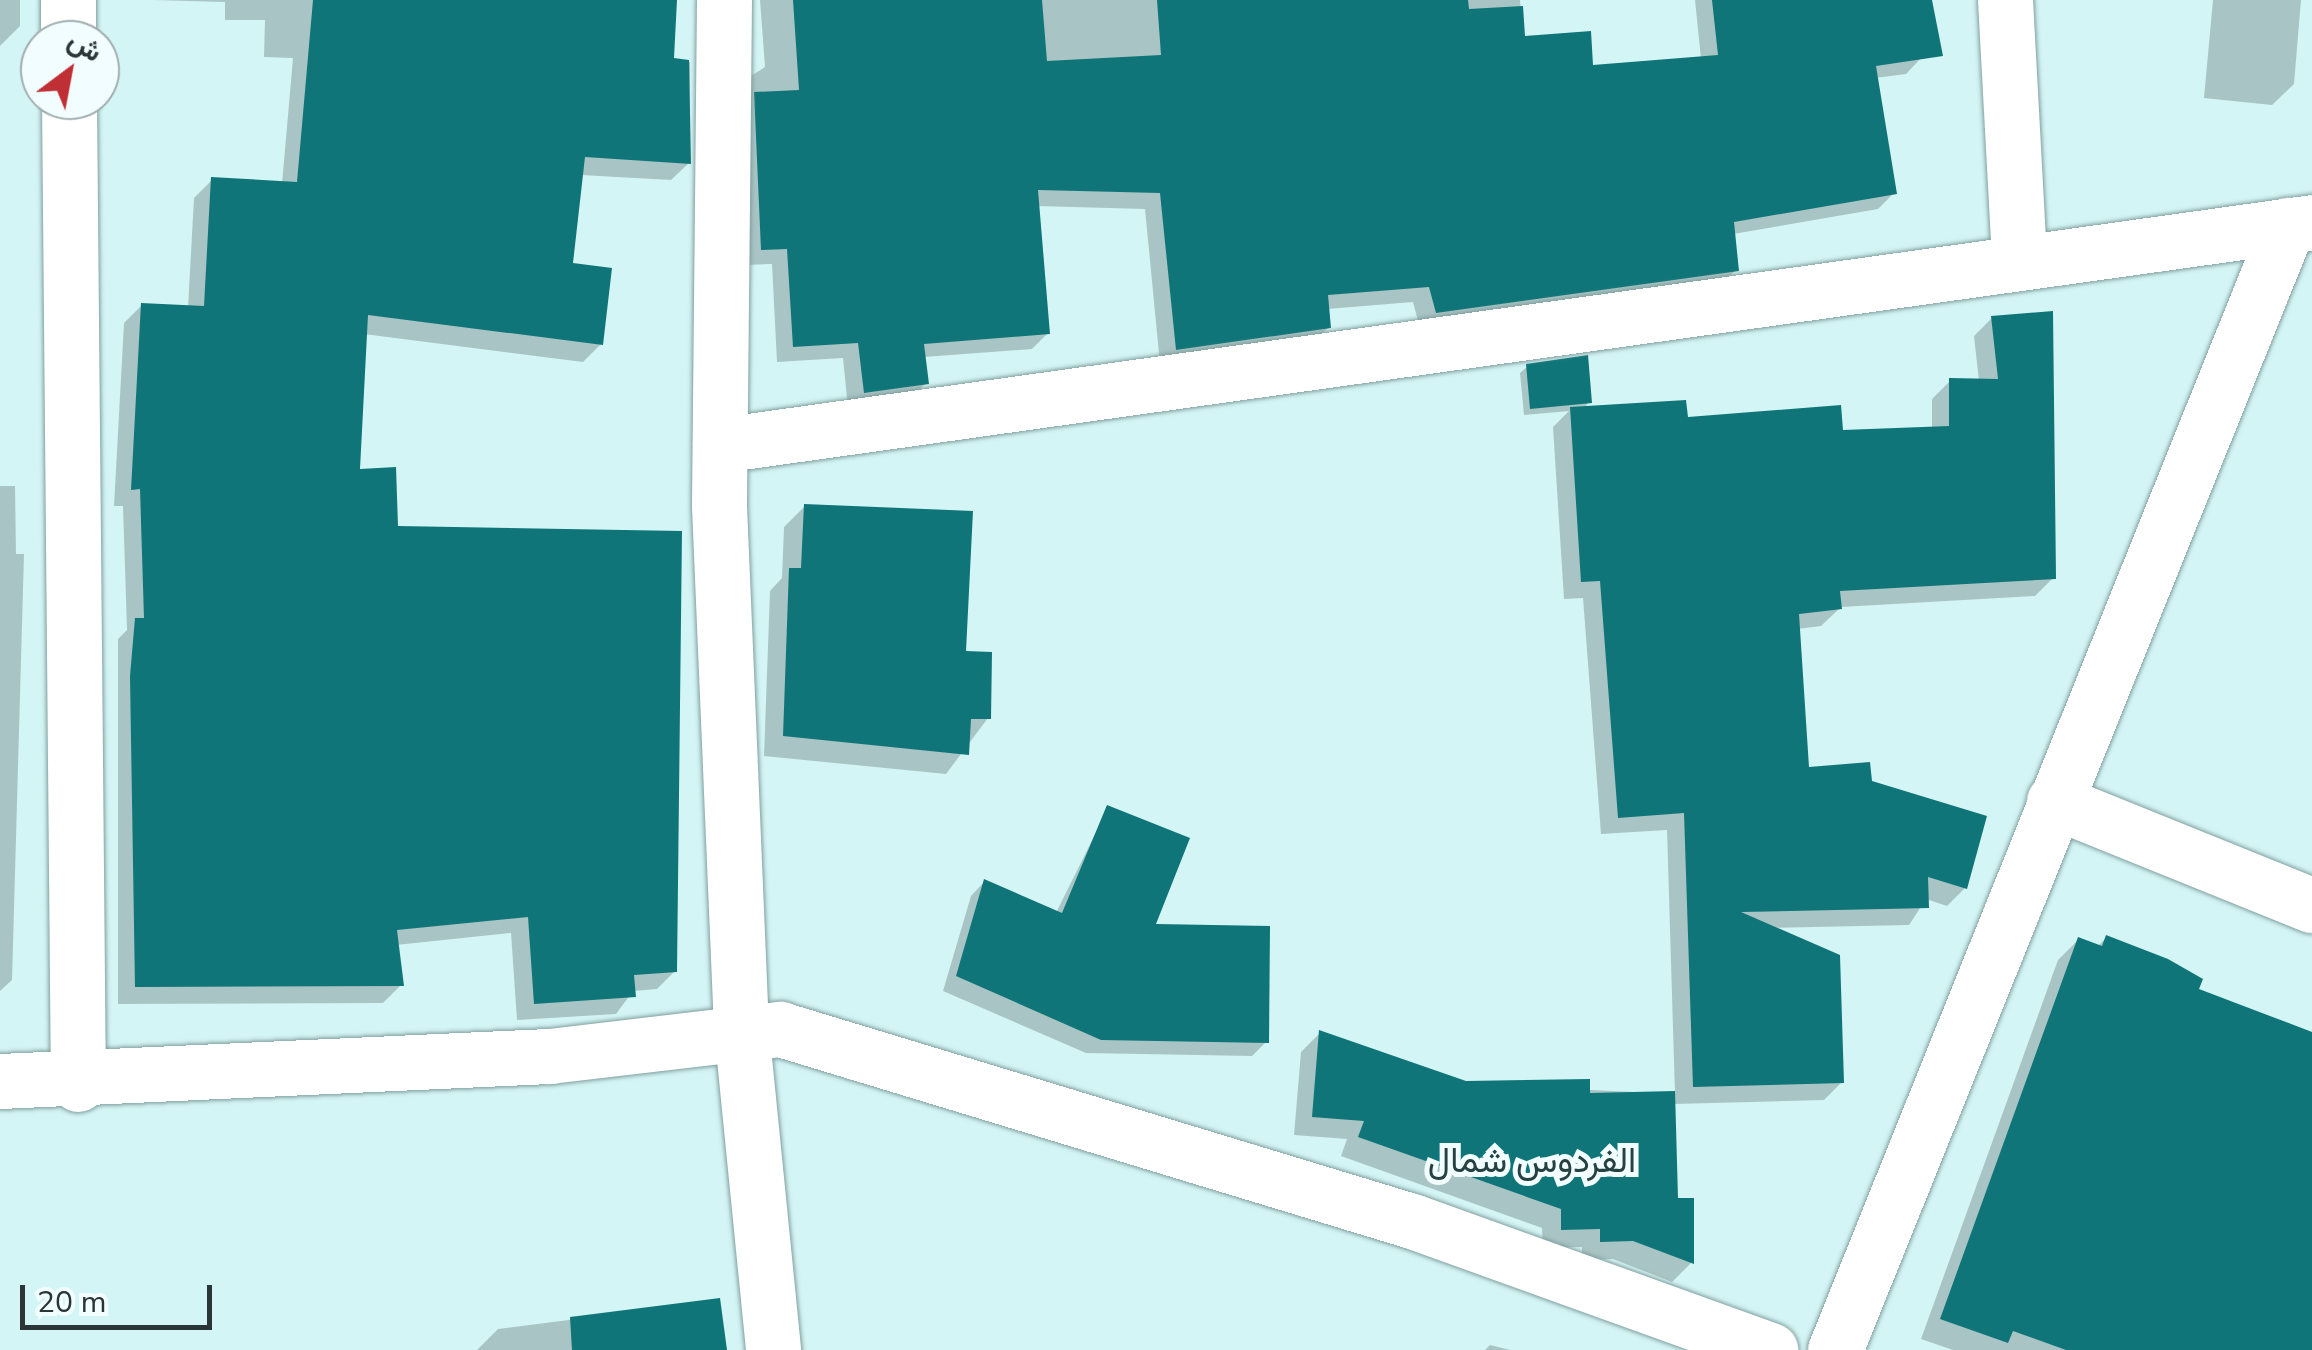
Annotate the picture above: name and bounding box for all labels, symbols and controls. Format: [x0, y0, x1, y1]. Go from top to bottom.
north arrow [20, 20, 120, 120]
text: ش [60, 21, 109, 71]
district label: الفردوس شمال [1428, 1140, 1636, 1182]
scale bar [25, 1265, 218, 1327]
text: 20 m [37, 1282, 106, 1323]

